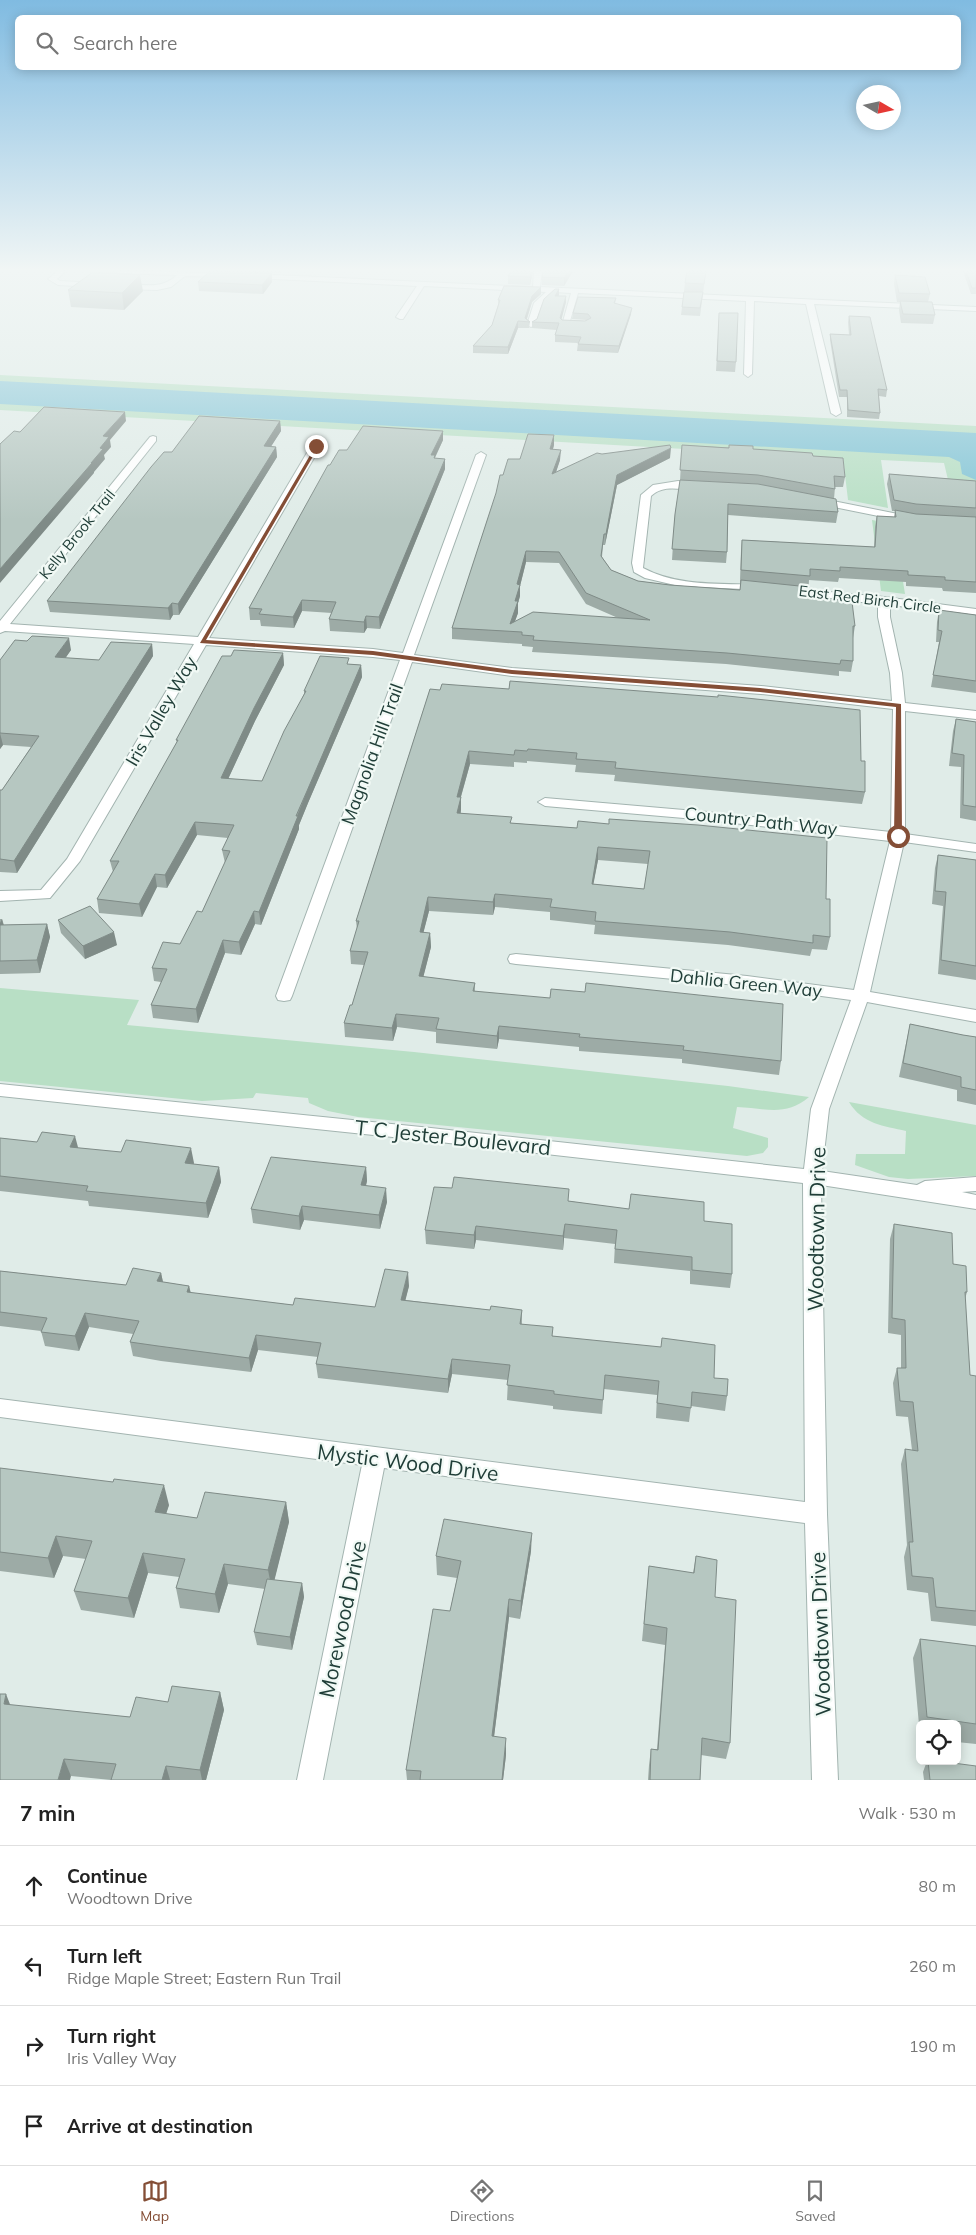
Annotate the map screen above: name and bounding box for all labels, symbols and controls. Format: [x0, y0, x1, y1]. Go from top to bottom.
search box [15, 15, 961, 70]
icon: search [33, 29, 61, 57]
text: Search here [73, 31, 177, 55]
north arrow [856, 85, 901, 130]
route end [305, 435, 328, 458]
street label: Kelly Brook Trail [35, 485, 119, 583]
street label: East Red Birch Circle [798, 581, 942, 617]
street label: Iris Valley Way [120, 652, 202, 770]
street label: Magnolia Hill Trail [336, 680, 408, 828]
street label: Country Path Way [684, 802, 839, 841]
route start [887, 825, 910, 848]
street label: Dahlia Green Way [669, 964, 823, 1002]
street label: T C Jester Boulevard [354, 1114, 552, 1160]
street label: Woodtown Drive [802, 1147, 830, 1311]
street label: Mystic Wood Drive [316, 1438, 500, 1486]
street label: Morewood Drive [313, 1538, 371, 1700]
street label: Woodtown Drive [804, 1551, 836, 1717]
map controls [916, 1720, 961, 1765]
button: locate [916, 1720, 961, 1765]
text: 7 min [20, 1800, 75, 1826]
text: Walk · 530 m [858, 1803, 956, 1823]
text: Continue [67, 1864, 147, 1888]
icon: ahead [20, 1872, 48, 1900]
text: 80 m [919, 1876, 956, 1896]
text: Woodtown Drive [67, 1888, 192, 1908]
text: Turn left [67, 1944, 142, 1968]
icon: left [20, 1952, 48, 1980]
text: 260 m [909, 1956, 956, 1976]
text: Ridge Maple Street; Eastern Run Trail [67, 1968, 341, 1988]
text: Turn right [67, 2024, 156, 2048]
icon: right [20, 2032, 48, 2060]
text: 190 m [909, 2036, 956, 2056]
text: Iris Valley Way [67, 2048, 177, 2068]
icon: arrive [20, 2112, 48, 2140]
text: Arrive at destination [67, 2114, 253, 2138]
tab: Map [140, 2177, 169, 2225]
tab: Directions [450, 2177, 515, 2225]
tab: Saved [795, 2177, 836, 2225]

